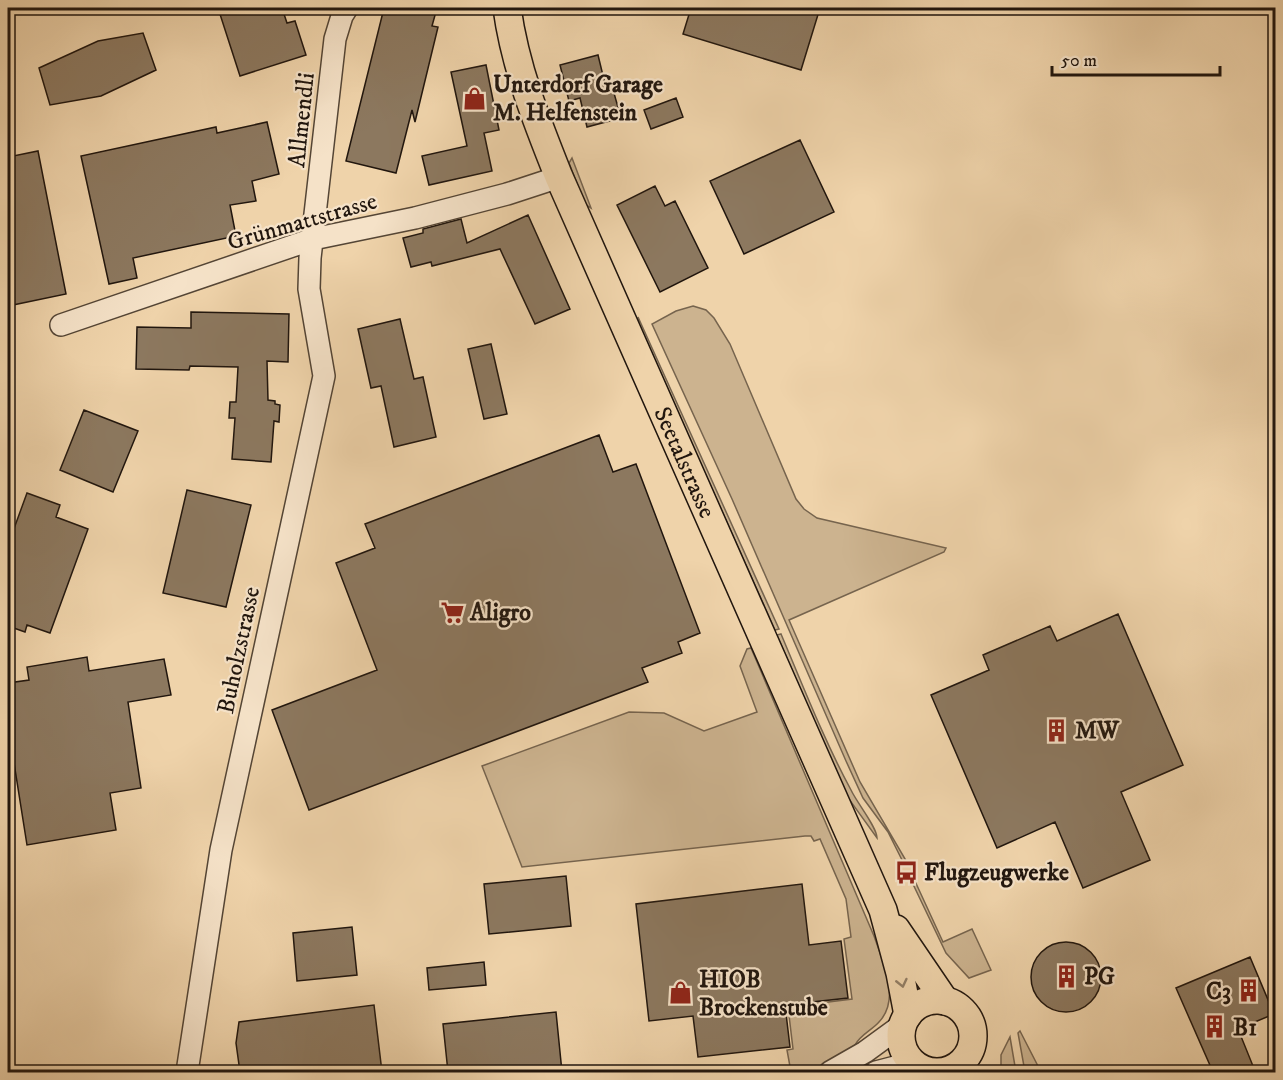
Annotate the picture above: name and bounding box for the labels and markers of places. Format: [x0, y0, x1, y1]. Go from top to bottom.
place label: Unterdorf Garage M. Helfenstein [493, 70, 663, 128]
shop icon: Unterdorf Garage M. Helfenstein [462, 85, 488, 111]
place label: Aligro [469, 598, 531, 628]
supermarket icon: Aligro [439, 599, 465, 625]
place label: MW [1075, 716, 1120, 746]
building icon: MW [1044, 717, 1070, 743]
place label: Flugzeugwerke [924, 858, 1069, 888]
bus stop icon: Flugzeugwerke [893, 859, 919, 885]
place label: PG [1084, 962, 1115, 992]
building icon: PG [1053, 963, 1079, 989]
place label: HIOB Brockenstube [699, 965, 828, 1023]
place label: C3 [1206, 977, 1231, 1007]
building icon: C3 [1236, 978, 1262, 1004]
shop icon: HIOB Brockenstube [668, 980, 694, 1006]
place label: B1 [1233, 1013, 1257, 1043]
building icon: B1 [1202, 1014, 1228, 1040]

